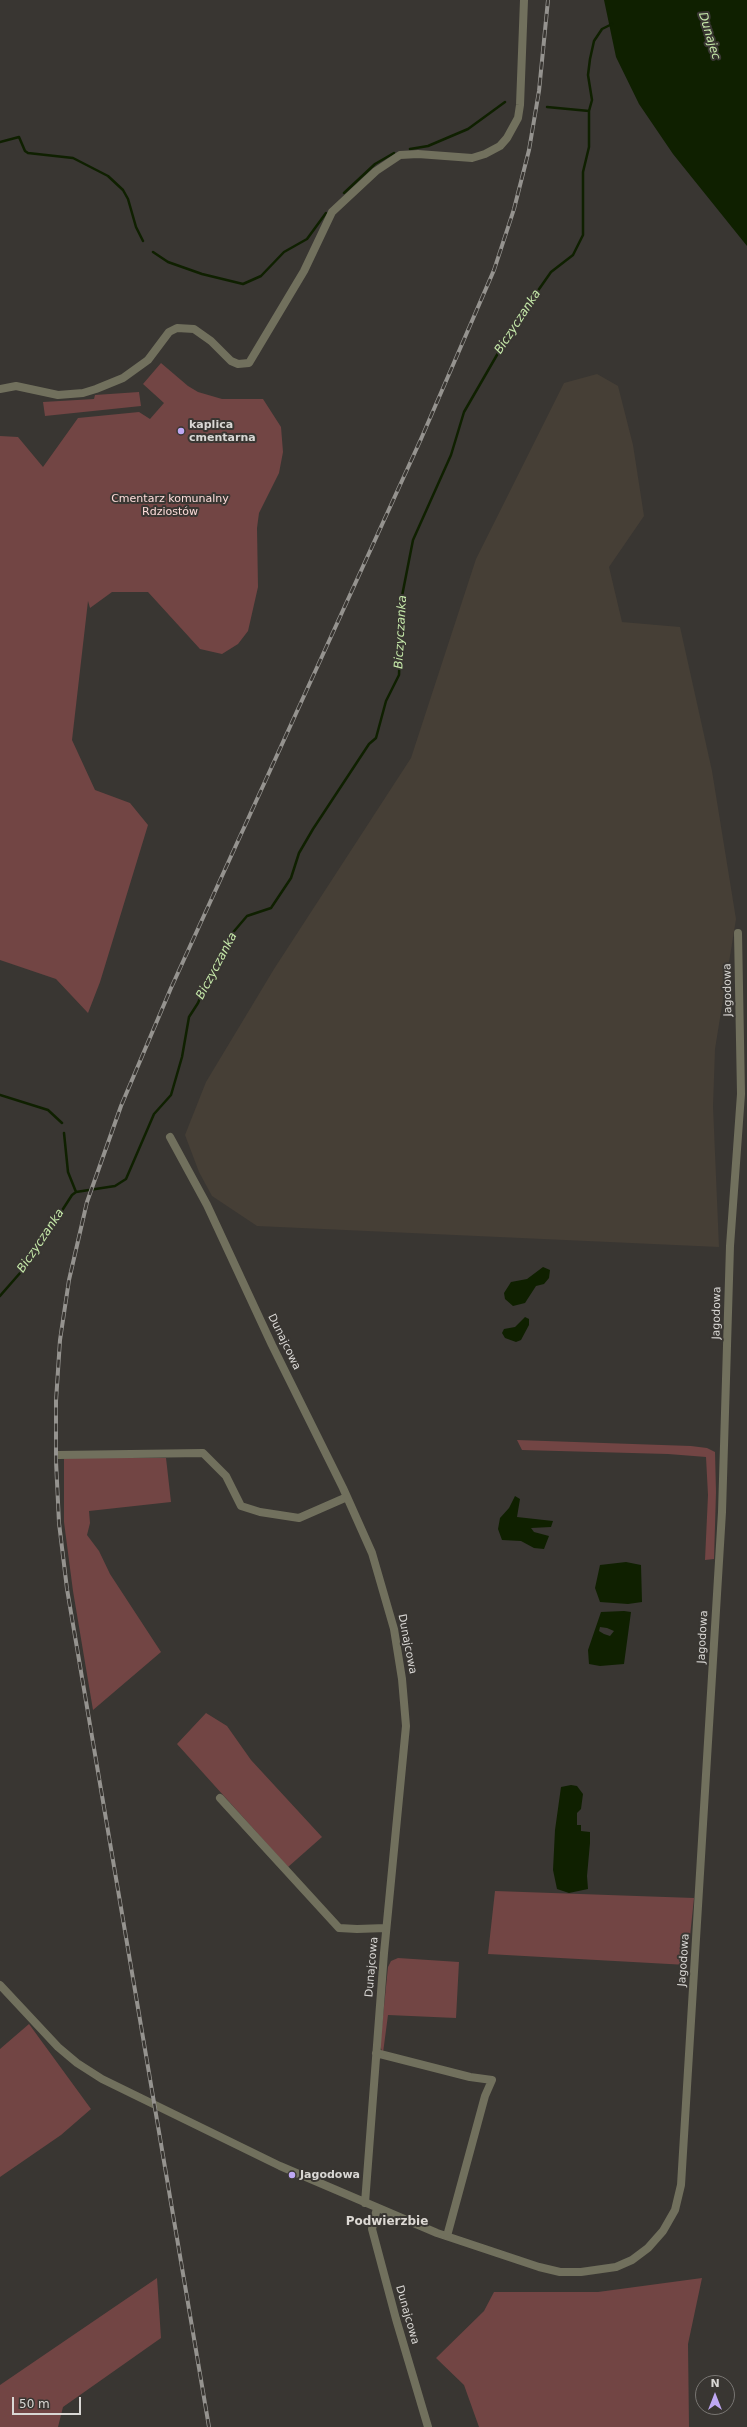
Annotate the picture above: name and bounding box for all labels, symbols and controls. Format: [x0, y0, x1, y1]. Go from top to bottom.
water label: Dunajec [695, 10, 723, 62]
water label: Biczyczanka [492, 287, 544, 357]
place label: kaplica cmentarna [189, 418, 256, 444]
marker: kaplica cmentarna [176, 426, 186, 436]
park label: Cmentarz komunalny Rdziostów [111, 492, 229, 518]
water label: Biczyczanka [392, 595, 410, 669]
water label: Biczyczanka [193, 930, 241, 1002]
street label: Jagodowa [721, 963, 735, 1017]
water label: Biczyczanka [14, 1206, 68, 1276]
street label: Jagodowa [710, 1286, 724, 1340]
street label: Dunajcowa [265, 1312, 303, 1372]
street label: Jagodowa [695, 1610, 711, 1664]
street label: Dunajcowa [395, 1613, 419, 1675]
street label: Jagodowa [676, 1933, 692, 1987]
street label: Dunajcowa [363, 1936, 381, 1998]
place label: Jagodowa [300, 2168, 360, 2182]
marker: Jagodowa [287, 2170, 297, 2180]
district label: Podwierzbie [346, 2215, 428, 2229]
street label: Dunajcowa [392, 2284, 422, 2346]
north arrow [695, 2375, 735, 2415]
text: N [710, 2377, 720, 2390]
scale bar [14, 2389, 83, 2415]
text: 50 m [19, 2397, 50, 2411]

